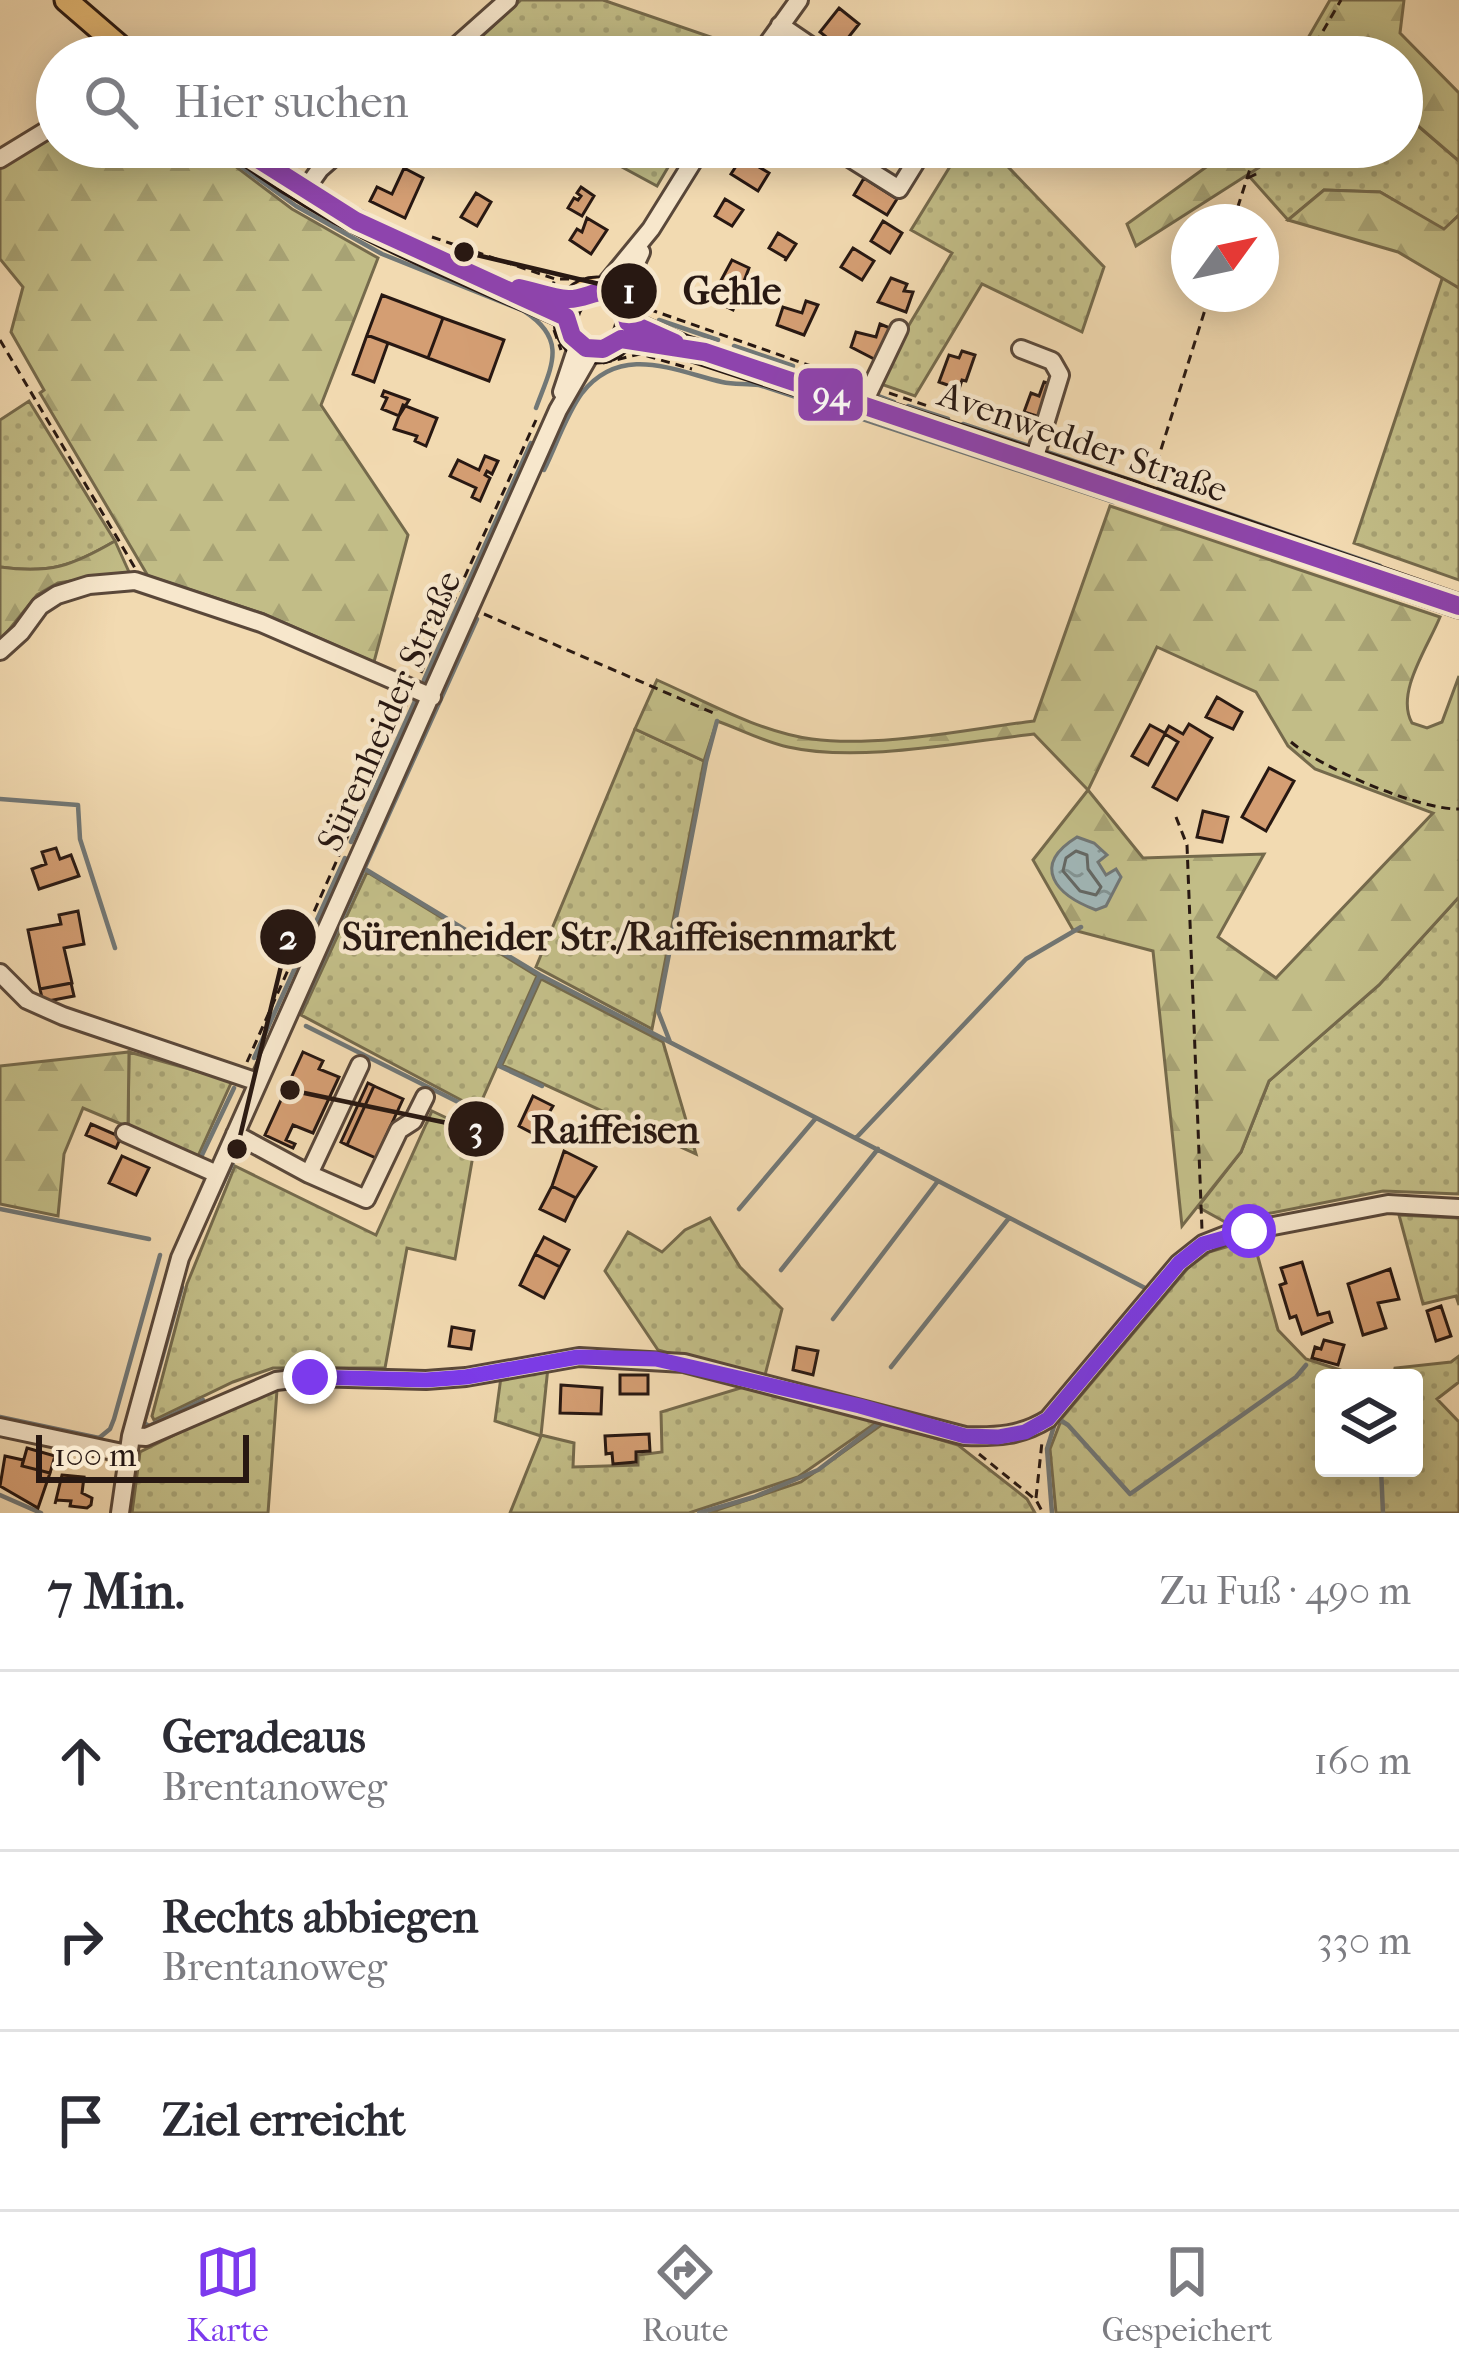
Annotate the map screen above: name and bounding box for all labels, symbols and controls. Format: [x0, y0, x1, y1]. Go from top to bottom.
search box [36, 36, 1423, 168]
icon: search [78, 69, 144, 135]
text: Hier suchen [174, 76, 409, 129]
north arrow [1171, 204, 1279, 312]
callout: Gehle [599, 253, 806, 328]
text: Gehle [683, 268, 781, 314]
text: 1 [623, 270, 635, 312]
line badge: 94 [796, 366, 865, 423]
street label: Avenwedder Straße [931, 372, 1233, 511]
text: 94 [813, 376, 851, 416]
street label: Sürenheider Straße [308, 564, 470, 858]
callout: Sürenheider Str./Raiffeisenmarkt [258, 899, 920, 974]
text: Sürenheider Str./Raiffeisenmarkt [342, 914, 897, 960]
text: 2 [279, 916, 297, 958]
callout: Raiffeisen [446, 1091, 723, 1166]
text: Raiffeisen [531, 1107, 700, 1153]
text: 3 [469, 1108, 483, 1150]
route start [1222, 1204, 1276, 1258]
route end [283, 1350, 337, 1404]
map controls [1315, 1369, 1423, 1477]
button: layers [1315, 1369, 1423, 1477]
scale bar [36, 1429, 249, 1482]
text: 100 m [54, 1436, 137, 1475]
text: 7 Min. [48, 1561, 185, 1621]
text: Zu Fuß · 490 m [1160, 1568, 1411, 1614]
text: Geradeaus [162, 1711, 366, 1764]
icon: ahead [48, 1728, 114, 1794]
text: 160 m [1314, 1738, 1411, 1784]
text: Brentanoweg [162, 1764, 387, 1810]
text: Rechts abbiegen [162, 1891, 478, 1944]
icon: right [48, 1908, 114, 1974]
text: 330 m [1317, 1918, 1411, 1964]
text: Brentanoweg [162, 1944, 387, 1990]
icon: arrive [48, 2088, 114, 2154]
text: Ziel erreicht [162, 2094, 406, 2147]
tab: Karte [187, 2239, 269, 2350]
tab: Route [642, 2239, 728, 2350]
tab: Gespeichert [1102, 2239, 1272, 2350]

